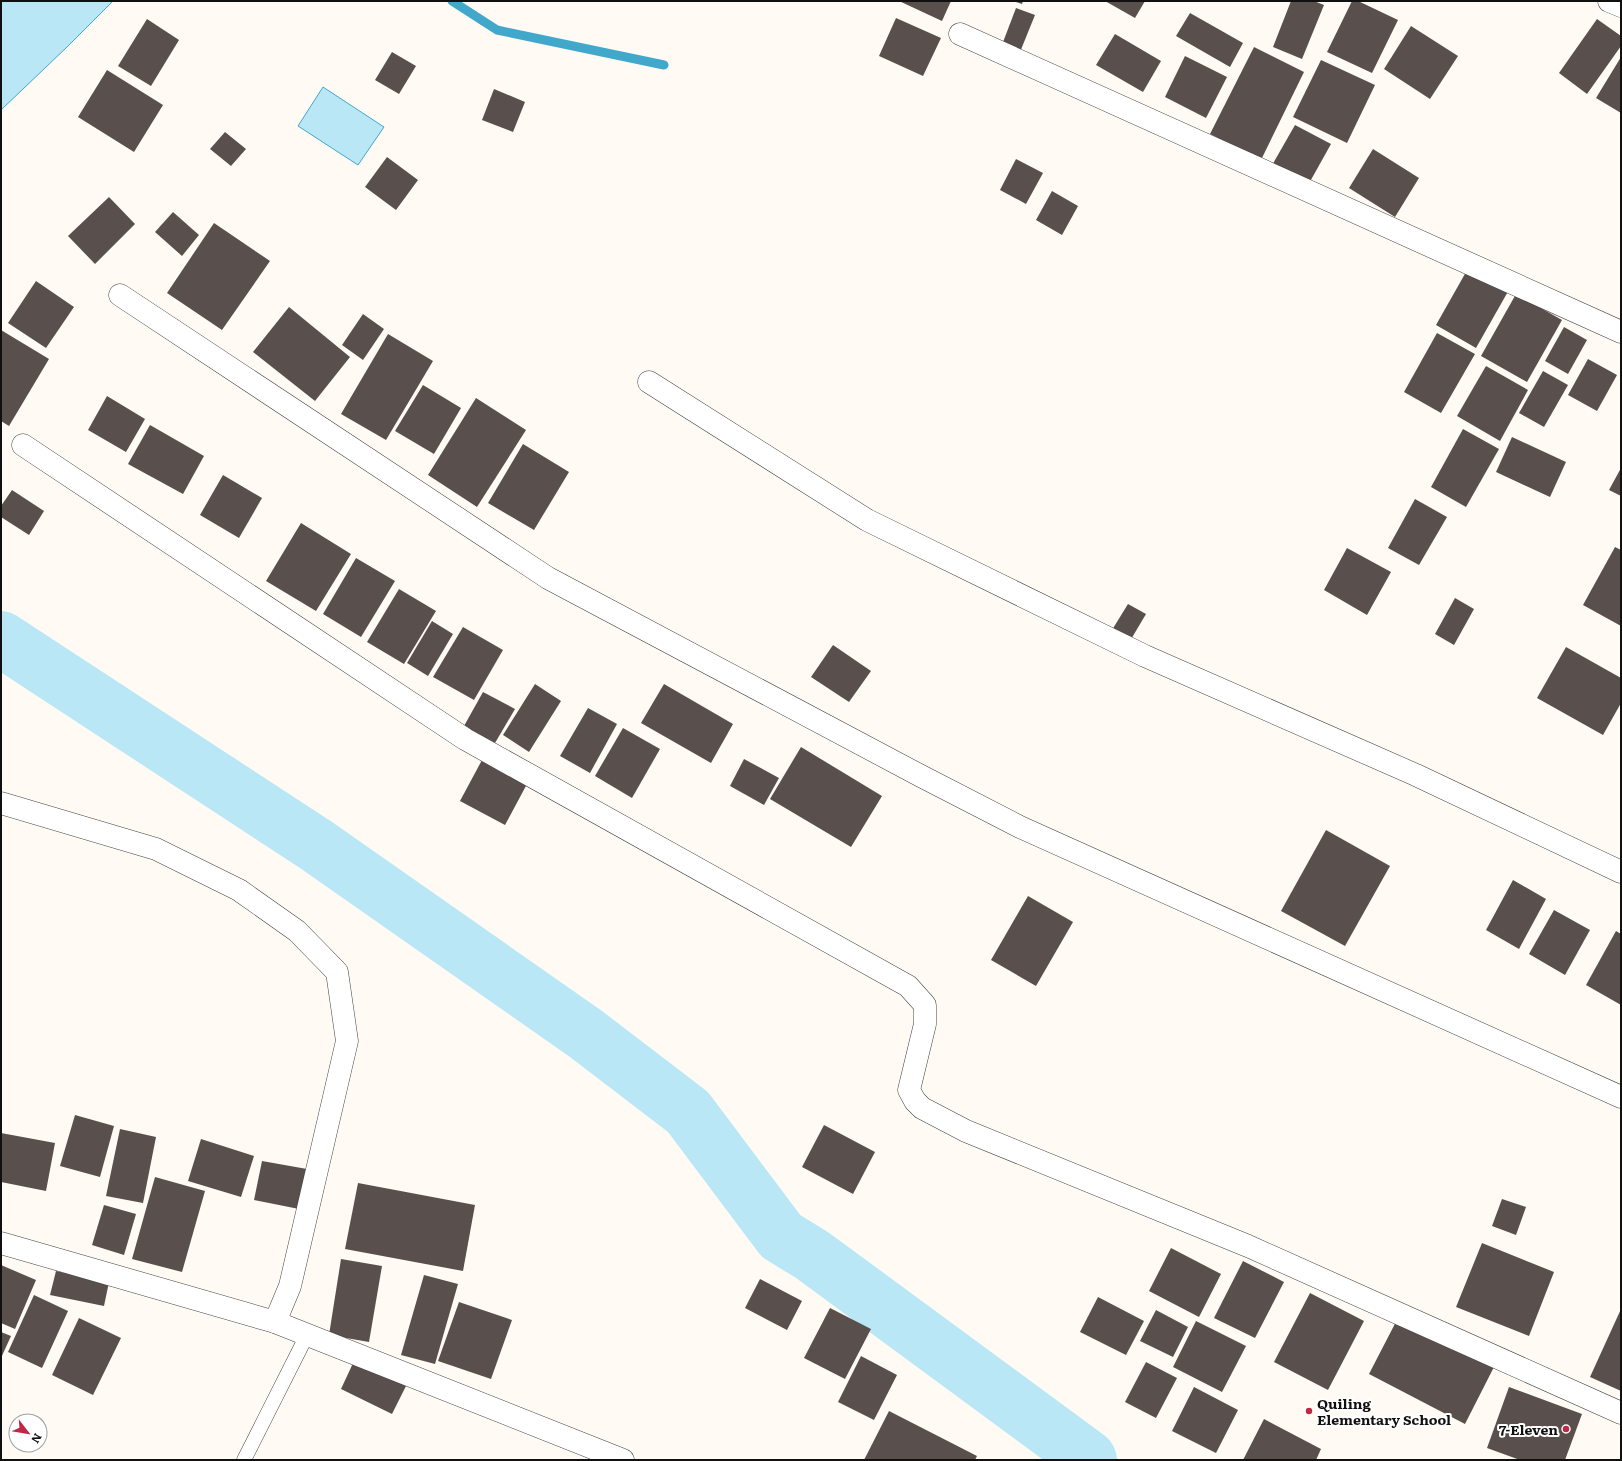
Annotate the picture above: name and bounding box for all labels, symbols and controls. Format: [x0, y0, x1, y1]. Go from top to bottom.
place label: Quiling Elementary School [1317, 1393, 1451, 1429]
marker: Quiling Elementary School [1304, 1406, 1314, 1416]
north arrow [8, 1413, 48, 1453]
place label: 7-Eleven [1499, 1419, 1558, 1439]
marker: 7-Eleven [1561, 1424, 1571, 1434]
text: N [28, 1431, 47, 1447]

